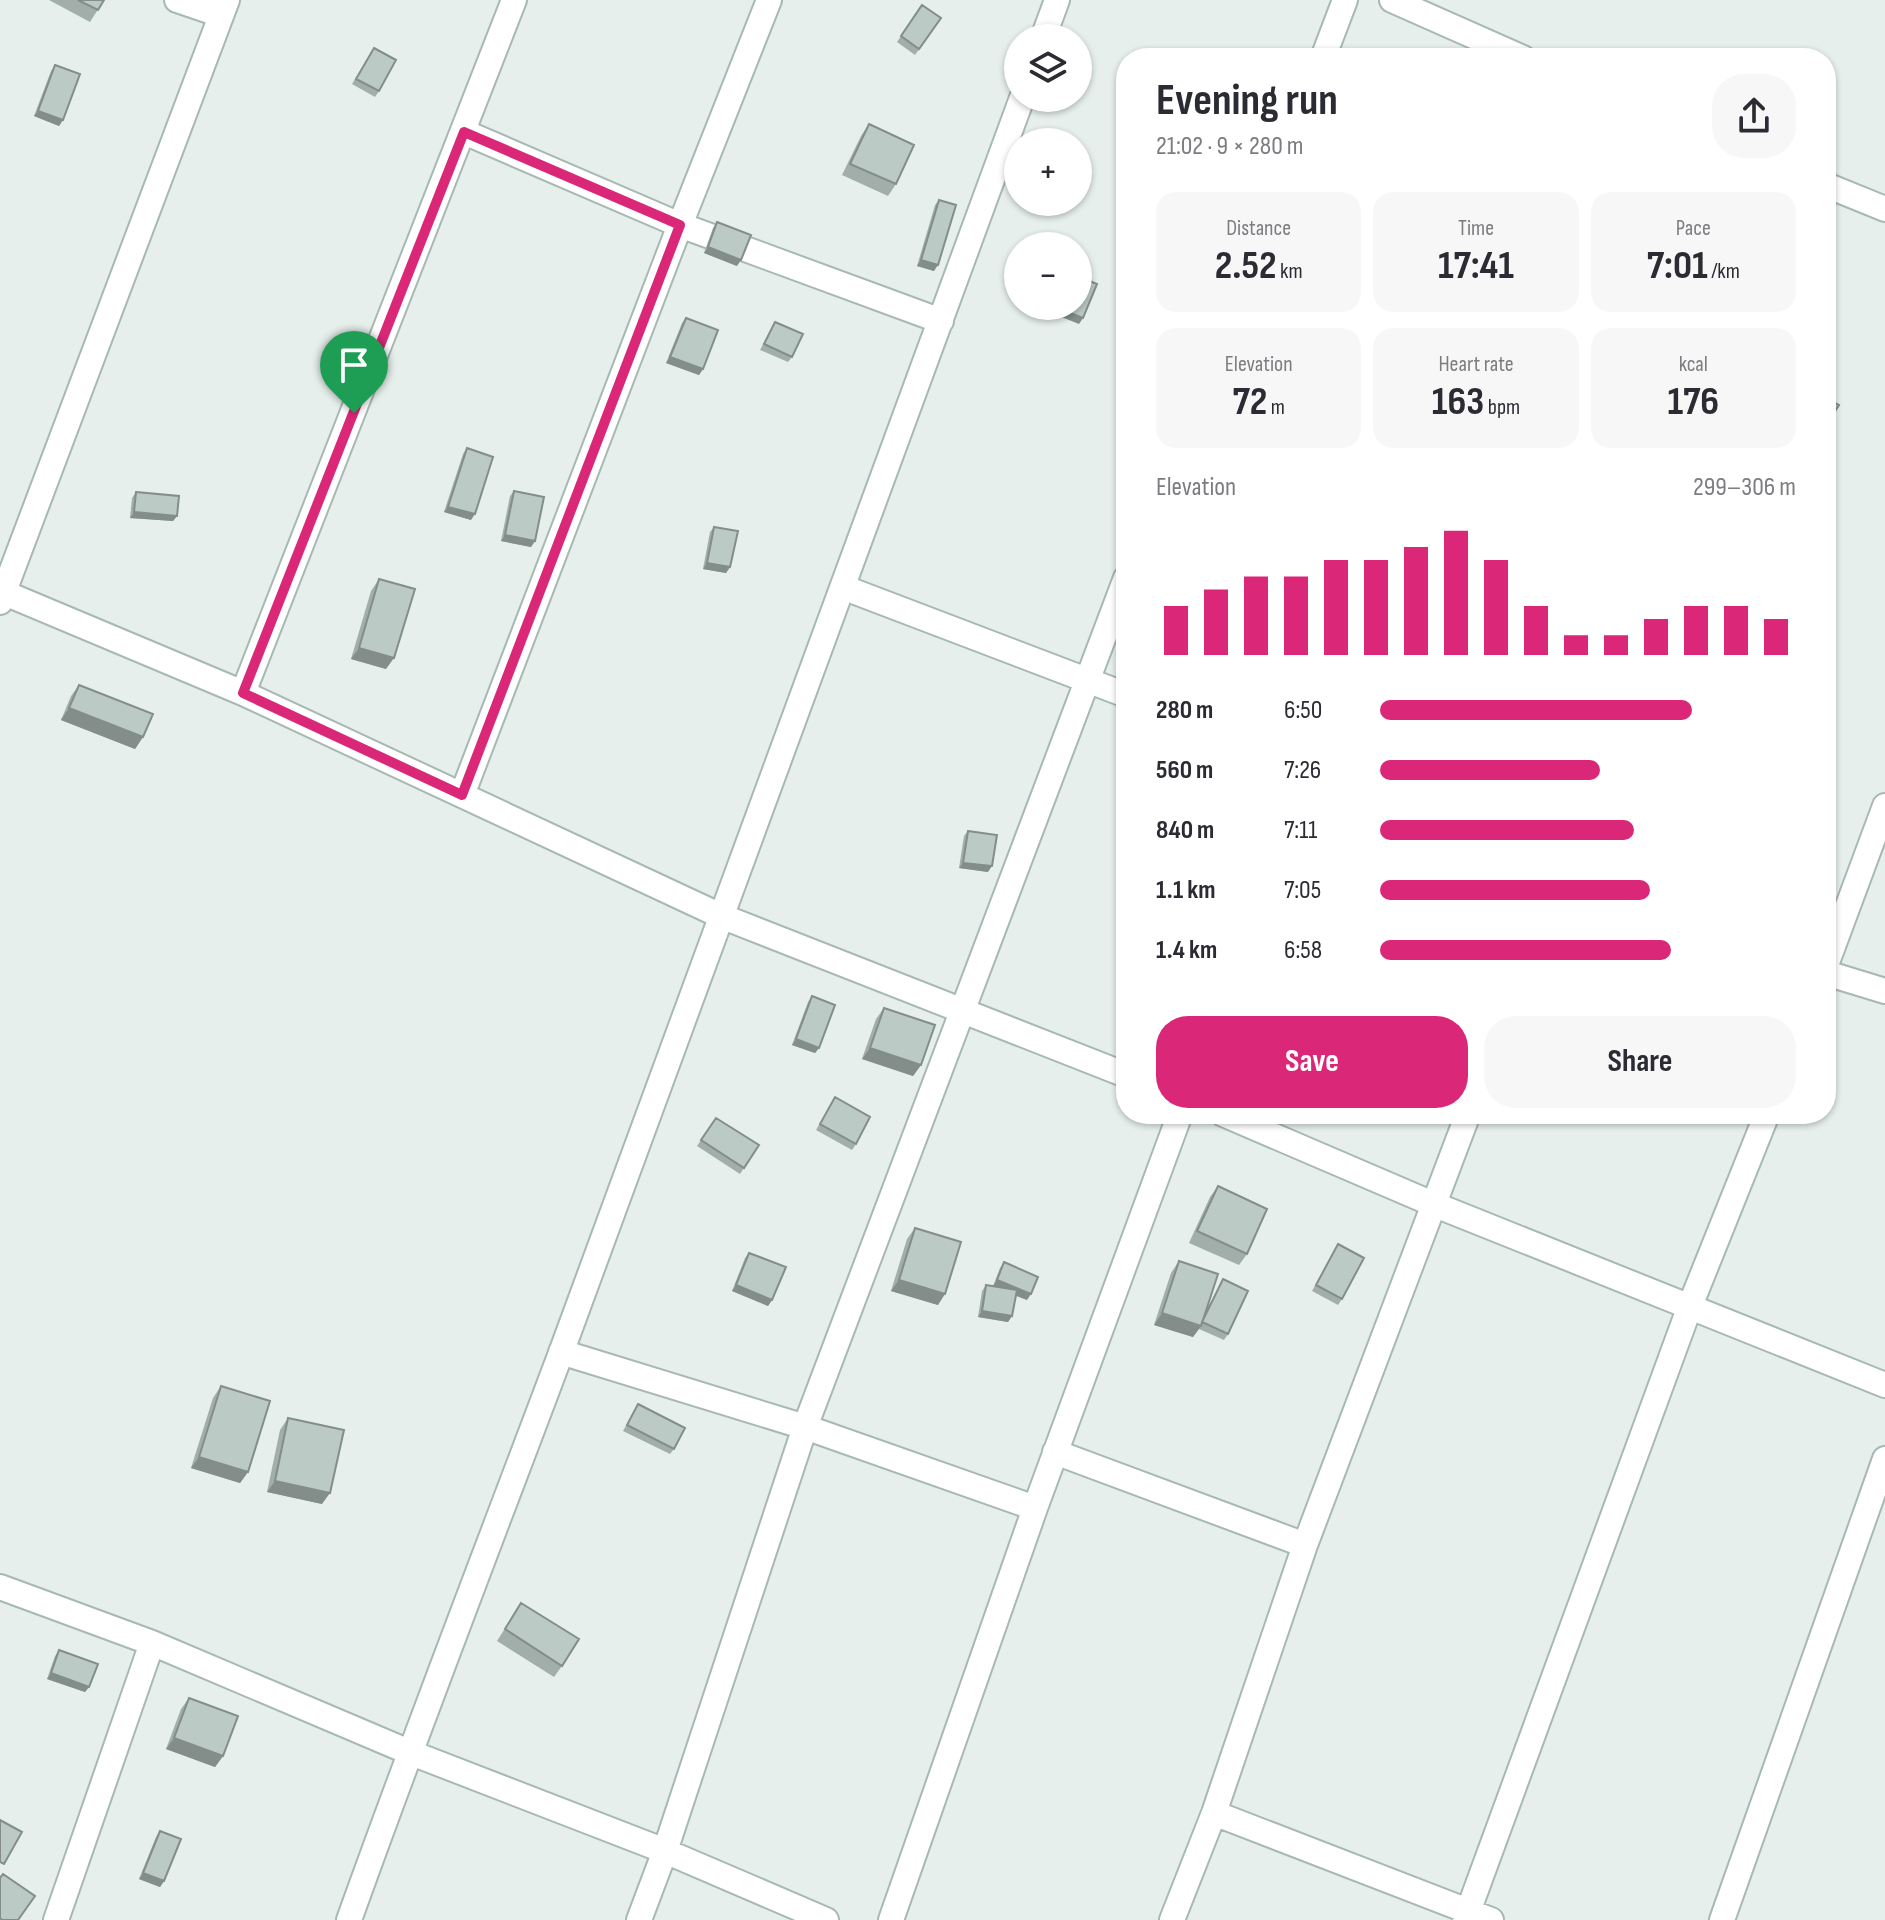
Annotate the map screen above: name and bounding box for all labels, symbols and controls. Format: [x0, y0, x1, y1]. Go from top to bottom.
map controls [1004, 24, 1092, 320]
button: layers [1004, 24, 1092, 112]
text: Evening run [1156, 74, 1338, 127]
button: share [1712, 74, 1796, 158]
button: + [1004, 128, 1092, 216]
text: 21:02 · 9 × 280 m [1156, 131, 1304, 162]
text: Distance [1226, 215, 1291, 242]
text: Time [1458, 215, 1494, 242]
text: Pace [1676, 215, 1711, 242]
button: − [1004, 232, 1092, 320]
text: 2.52 [1215, 242, 1277, 290]
text: 17:41 [1438, 242, 1514, 290]
text: 7:01 [1647, 242, 1708, 290]
text: km [1277, 258, 1303, 285]
text: /km [1708, 258, 1740, 285]
pin [320, 331, 388, 413]
icon: arrive [332, 343, 376, 387]
text: Elevation [1225, 351, 1293, 378]
text: Heart rate [1438, 351, 1514, 378]
text: kcal [1679, 351, 1708, 378]
text: 72 [1232, 378, 1267, 426]
text: 163 [1432, 378, 1484, 426]
text: 176 [1667, 378, 1719, 426]
text: m [1267, 394, 1285, 421]
text: bpm [1484, 394, 1520, 421]
text: Elevation [1156, 472, 1236, 503]
text: 299–306 m [1693, 472, 1796, 503]
text: 280 m [1156, 695, 1213, 726]
text: 6:50 [1284, 695, 1322, 726]
text: 560 m [1156, 755, 1213, 786]
text: 7:26 [1284, 755, 1321, 786]
text: 840 m [1156, 815, 1214, 846]
text: 7:11 [1284, 815, 1317, 846]
text: 1.1 km [1156, 875, 1215, 906]
text: 7:05 [1284, 875, 1321, 906]
text: 1.4 km [1156, 935, 1217, 966]
text: 6:58 [1284, 935, 1322, 966]
button: Save [1156, 1016, 1468, 1108]
button: Share [1484, 1016, 1796, 1108]

